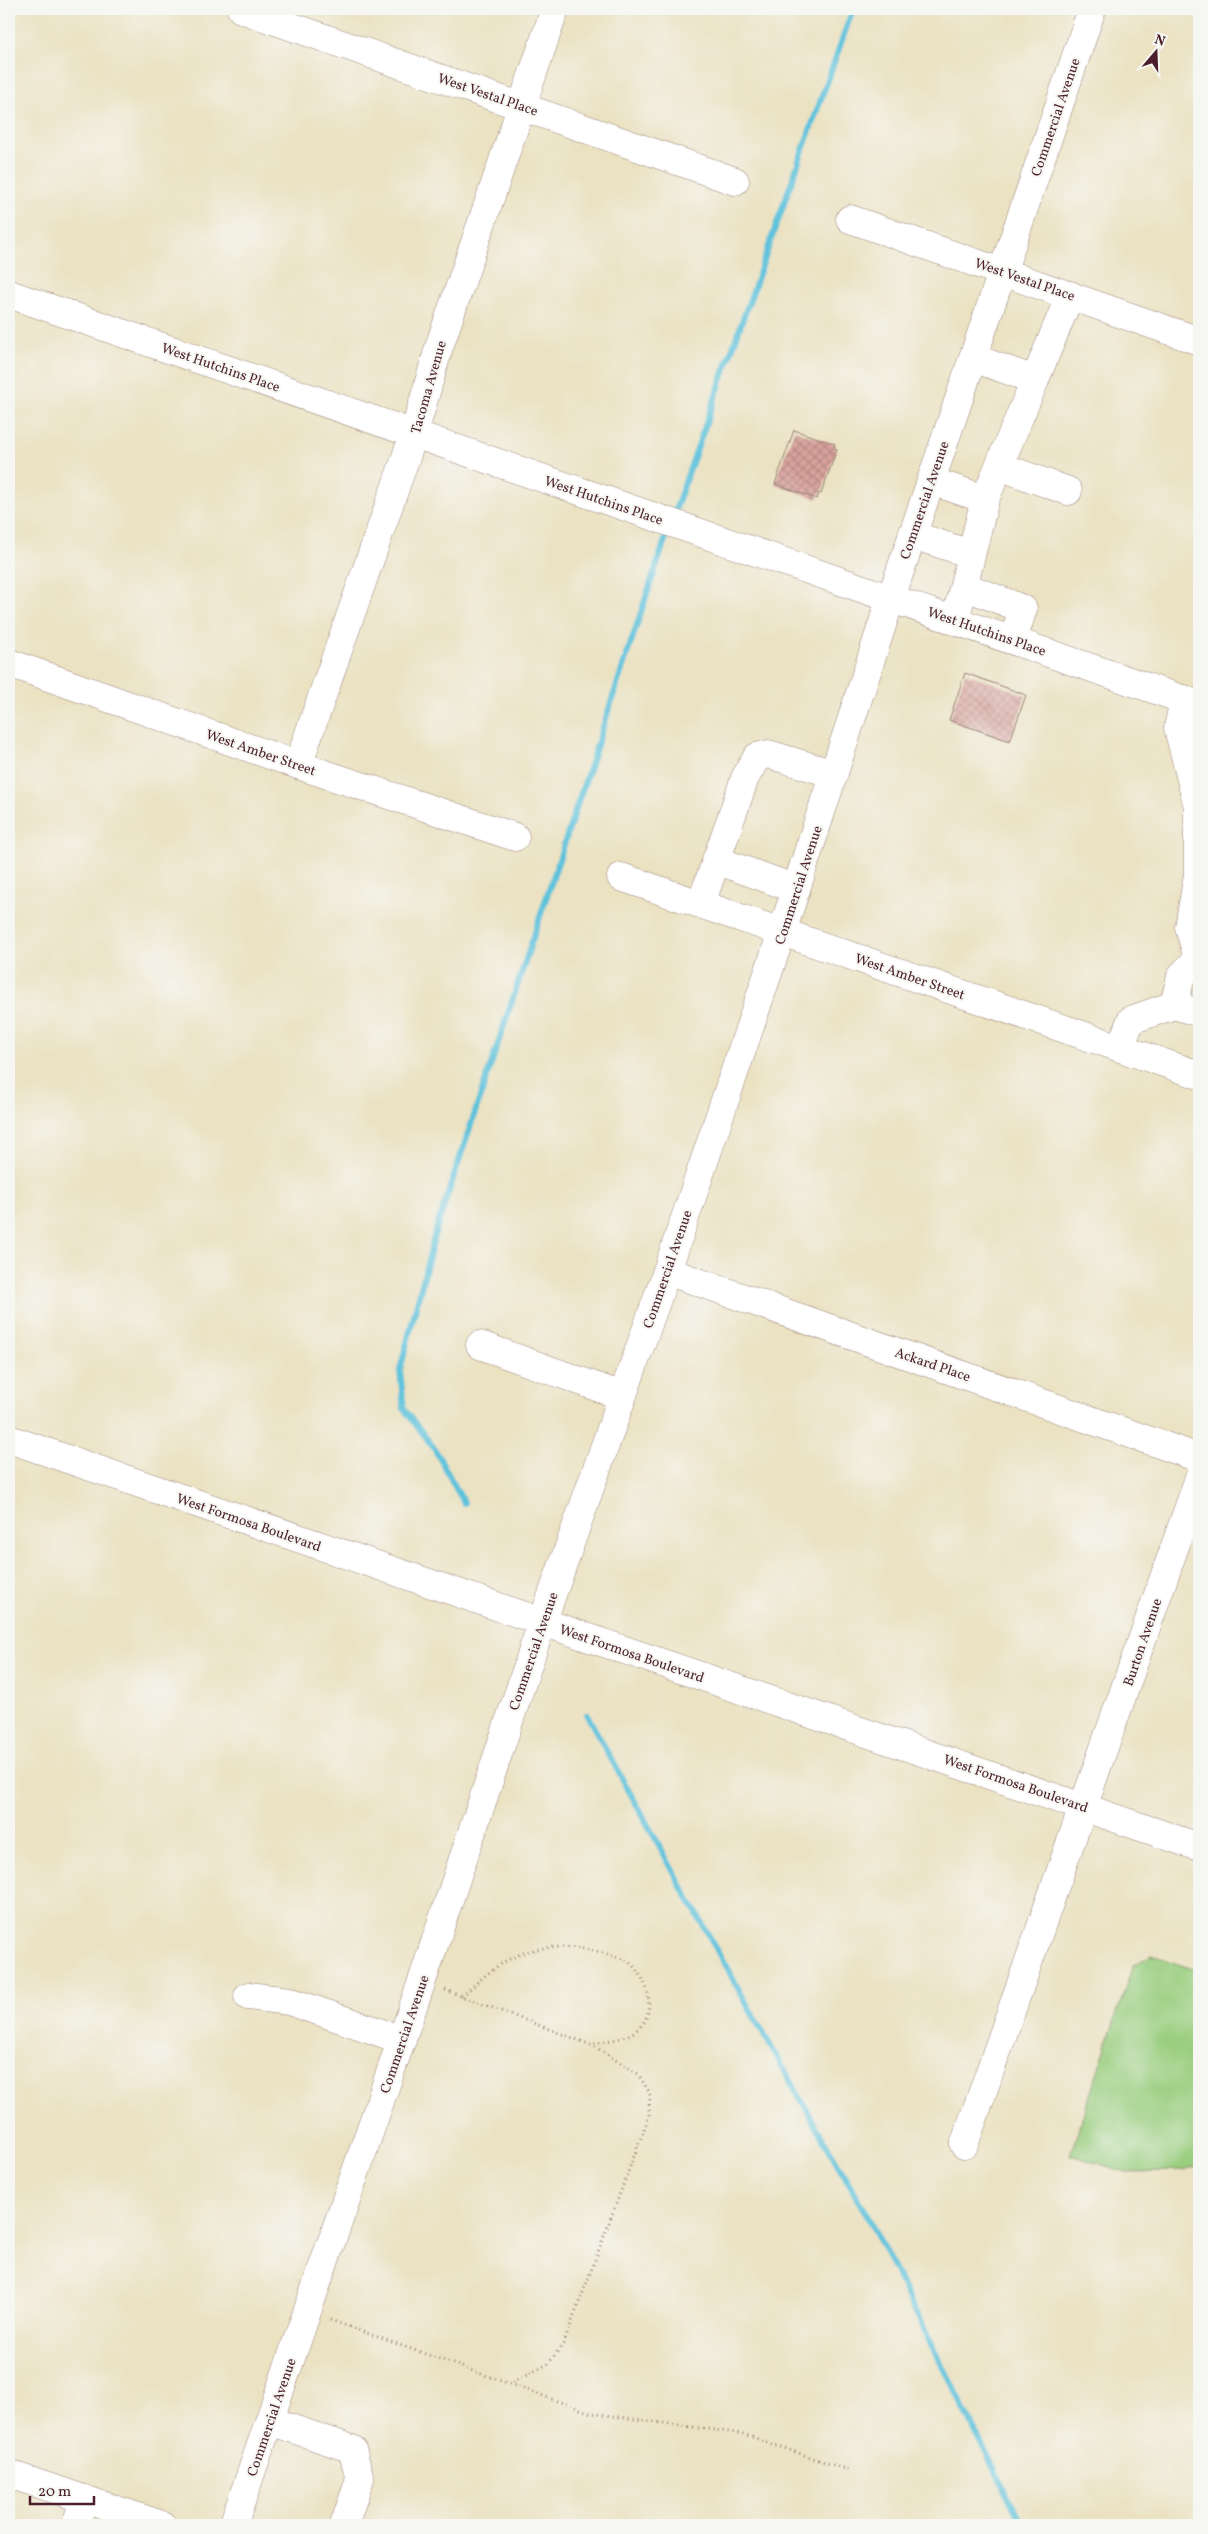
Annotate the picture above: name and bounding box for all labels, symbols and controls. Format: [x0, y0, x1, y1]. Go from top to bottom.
north arrow [1130, 28, 1180, 78]
text: N [1152, 30, 1168, 52]
street label: Commercial Avenue [1027, 55, 1086, 179]
street label: West Vestal Place [435, 69, 540, 122]
street label: West Vestal Place [972, 254, 1077, 307]
street label: Tacoma Avenue [407, 338, 452, 436]
street label: West Hutchins Place [159, 339, 283, 398]
street label: Commercial Avenue [896, 438, 955, 562]
street label: West Hutchins Place [542, 472, 666, 531]
street label: West Hutchins Place [925, 603, 1049, 662]
street label: West Amber Street [203, 726, 318, 781]
street label: Commercial Avenue [771, 823, 828, 947]
street label: West Amber Street [852, 950, 967, 1005]
street label: Commercial Avenue [639, 1207, 698, 1331]
street label: Ackard Place [892, 1344, 973, 1387]
street label: West Formosa Boulevard [173, 1490, 324, 1557]
street label: Commercial Avenue [505, 1589, 564, 1713]
street label: Burton Avenue [1120, 1596, 1167, 1689]
street label: West Formosa Boulevard [556, 1621, 707, 1688]
street label: West Formosa Boulevard [940, 1751, 1091, 1818]
street label: Commercial Avenue [376, 1972, 435, 2096]
street label: Commercial Avenue [243, 2355, 302, 2479]
scale bar [30, 2474, 94, 2506]
text: 20 m [38, 2482, 71, 2503]

